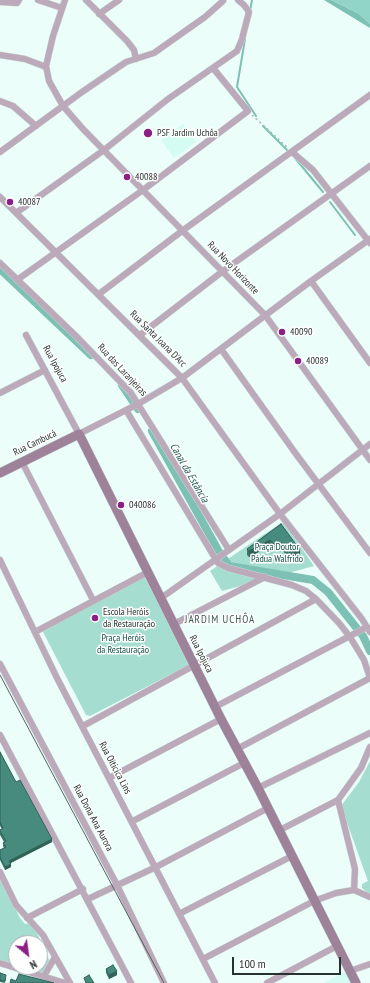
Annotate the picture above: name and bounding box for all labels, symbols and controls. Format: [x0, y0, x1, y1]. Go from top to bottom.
marker: PSF Jardim Uchôa [142, 127, 154, 139]
place label: PSF Jardim Uchôa [157, 127, 218, 139]
place label: 40088 [135, 171, 157, 183]
marker: 40088 [122, 172, 132, 182]
place label: 40087 [18, 196, 40, 208]
marker: 40087 [5, 197, 15, 207]
street label: Rua Novo Horizonte [205, 239, 261, 297]
street label: Rua Santa Joana D'Arc [127, 308, 189, 370]
place label: 40090 [290, 326, 312, 338]
marker: 40090 [277, 327, 287, 337]
street label: Rua das Laranjeiras [95, 341, 149, 399]
street label: Rua Ipojuca [40, 343, 70, 385]
place label: 40089 [306, 355, 328, 367]
marker: 40089 [293, 356, 303, 366]
street label: Rua Cambucá [11, 427, 59, 459]
water label: Canal da Estância [167, 441, 211, 505]
place label: 040086 [129, 499, 156, 511]
marker: 040086 [116, 500, 126, 510]
park label: Praça Doutor Pádua Walfrido [251, 541, 303, 564]
place label: Escola Heróis da Restauração [103, 606, 155, 630]
marker: Escola Heróis da Restauração [90, 613, 100, 623]
district label: JARDIM UCHÔA [185, 613, 255, 627]
park label: Praça Heróis da Restauração [97, 632, 149, 656]
street label: Rua Ipojuca [187, 633, 215, 675]
street label: Rua Oiticica Lins [96, 740, 134, 796]
street label: Rua Dona Ana Aurora [70, 783, 116, 853]
north arrow [8, 935, 48, 975]
scale bar [234, 949, 343, 975]
text: 100 m [239, 956, 266, 971]
text: N [27, 957, 39, 972]

